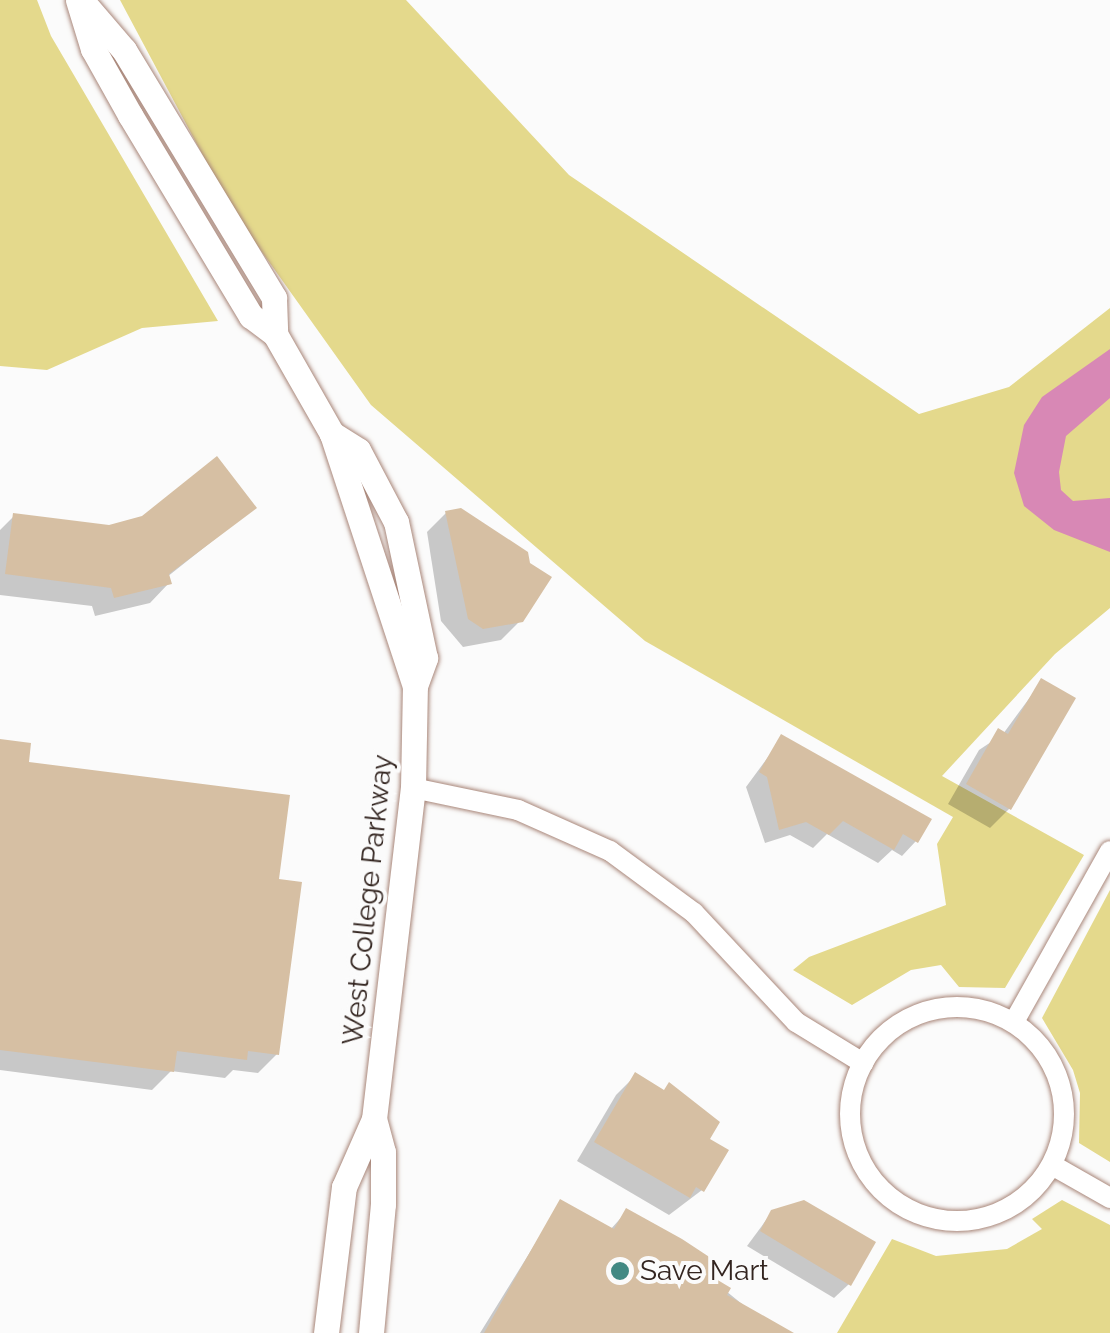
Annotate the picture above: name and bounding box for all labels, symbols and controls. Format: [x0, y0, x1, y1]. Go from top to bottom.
street label: West College Parkway [336, 753, 400, 1047]
place label: Save Mart [640, 1254, 769, 1288]
marker: Save Mart [609, 1260, 631, 1282]

